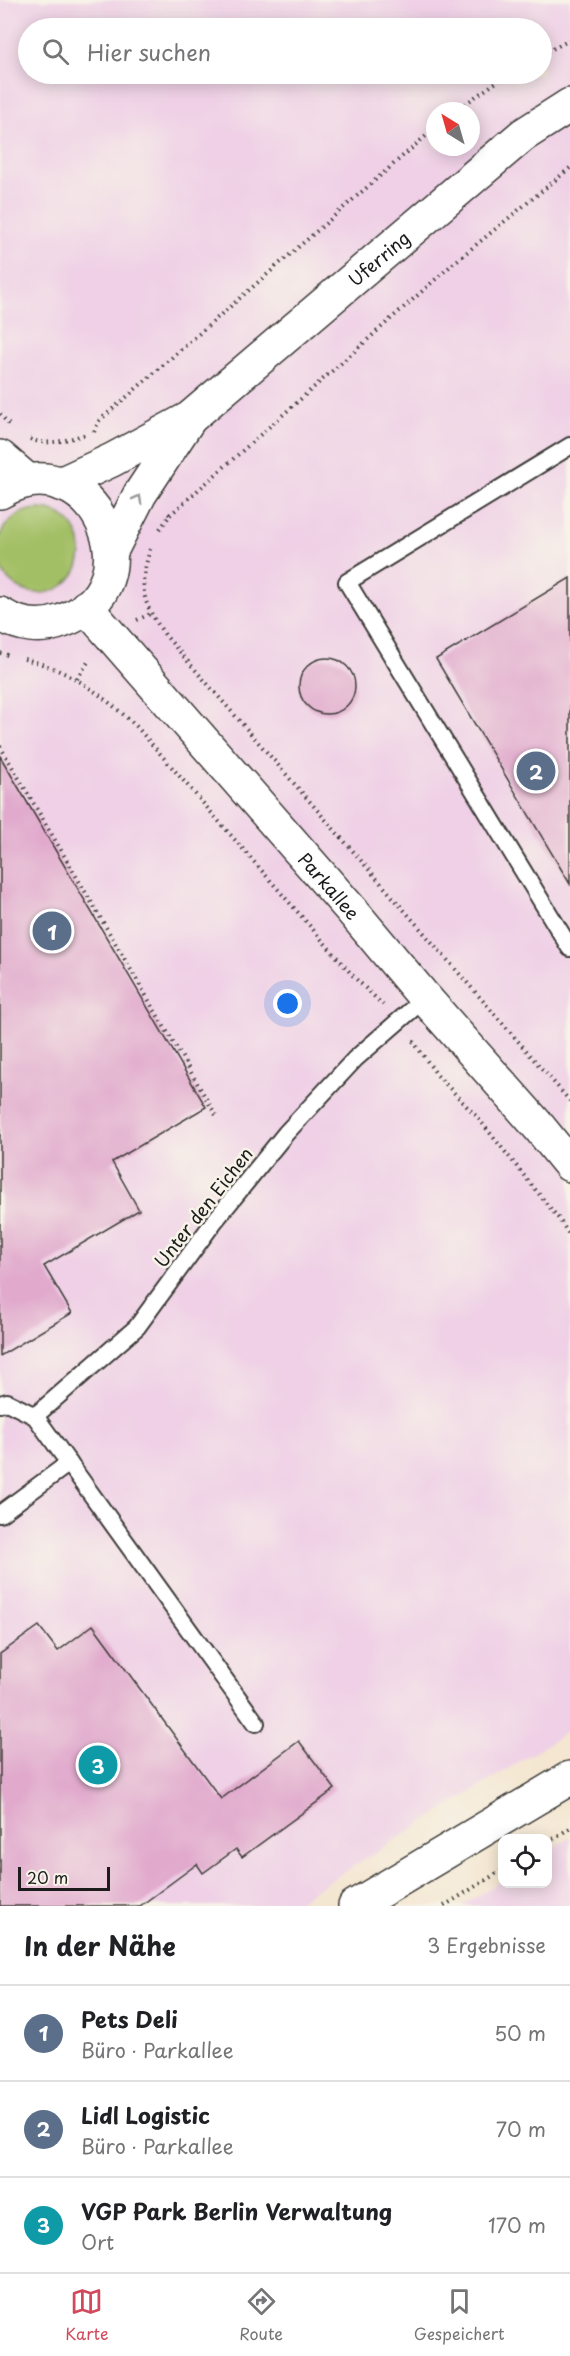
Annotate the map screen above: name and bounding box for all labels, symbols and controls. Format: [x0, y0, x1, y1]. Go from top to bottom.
search box [18, 18, 552, 84]
icon: search [39, 35, 72, 68]
text: Hier suchen [87, 35, 211, 68]
north arrow [426, 102, 480, 156]
street label: Uferring [342, 224, 415, 292]
one-way arrow [131, 495, 142, 505]
pin: 2 [516, 748, 556, 794]
street label: Parkallee [293, 846, 367, 925]
pin: 1 [32, 908, 72, 954]
your location [273, 989, 302, 1018]
street label: Unter den Eichen [147, 1141, 259, 1273]
pin: 3 [78, 1742, 118, 1788]
map controls [498, 1834, 552, 1888]
button: locate [498, 1834, 552, 1888]
scale bar [18, 1864, 110, 1892]
text: 20 m [27, 1865, 68, 1889]
text: In der Nähe [24, 1926, 176, 1965]
text: 3 Ergebnisse [427, 1930, 546, 1960]
text: Pets Deli [81, 2002, 178, 2035]
text: 1 [39, 2018, 48, 2048]
text: 50 m [494, 2018, 546, 2048]
text: Büro · Parkallee [81, 2035, 234, 2065]
text: Lidl Logistic [81, 2098, 210, 2131]
text: 2 [36, 2114, 51, 2144]
text: 70 m [496, 2114, 546, 2144]
text: Büro · Parkallee [81, 2131, 234, 2161]
text: VGP Park Berlin Verwaltung [81, 2194, 392, 2227]
text: 3 [37, 2210, 50, 2240]
text: 170 m [488, 2210, 546, 2240]
text: Ort [81, 2227, 114, 2257]
tab: Karte [65, 2285, 109, 2345]
tab: Route [239, 2285, 283, 2345]
tab: Gespeichert [414, 2285, 505, 2345]

